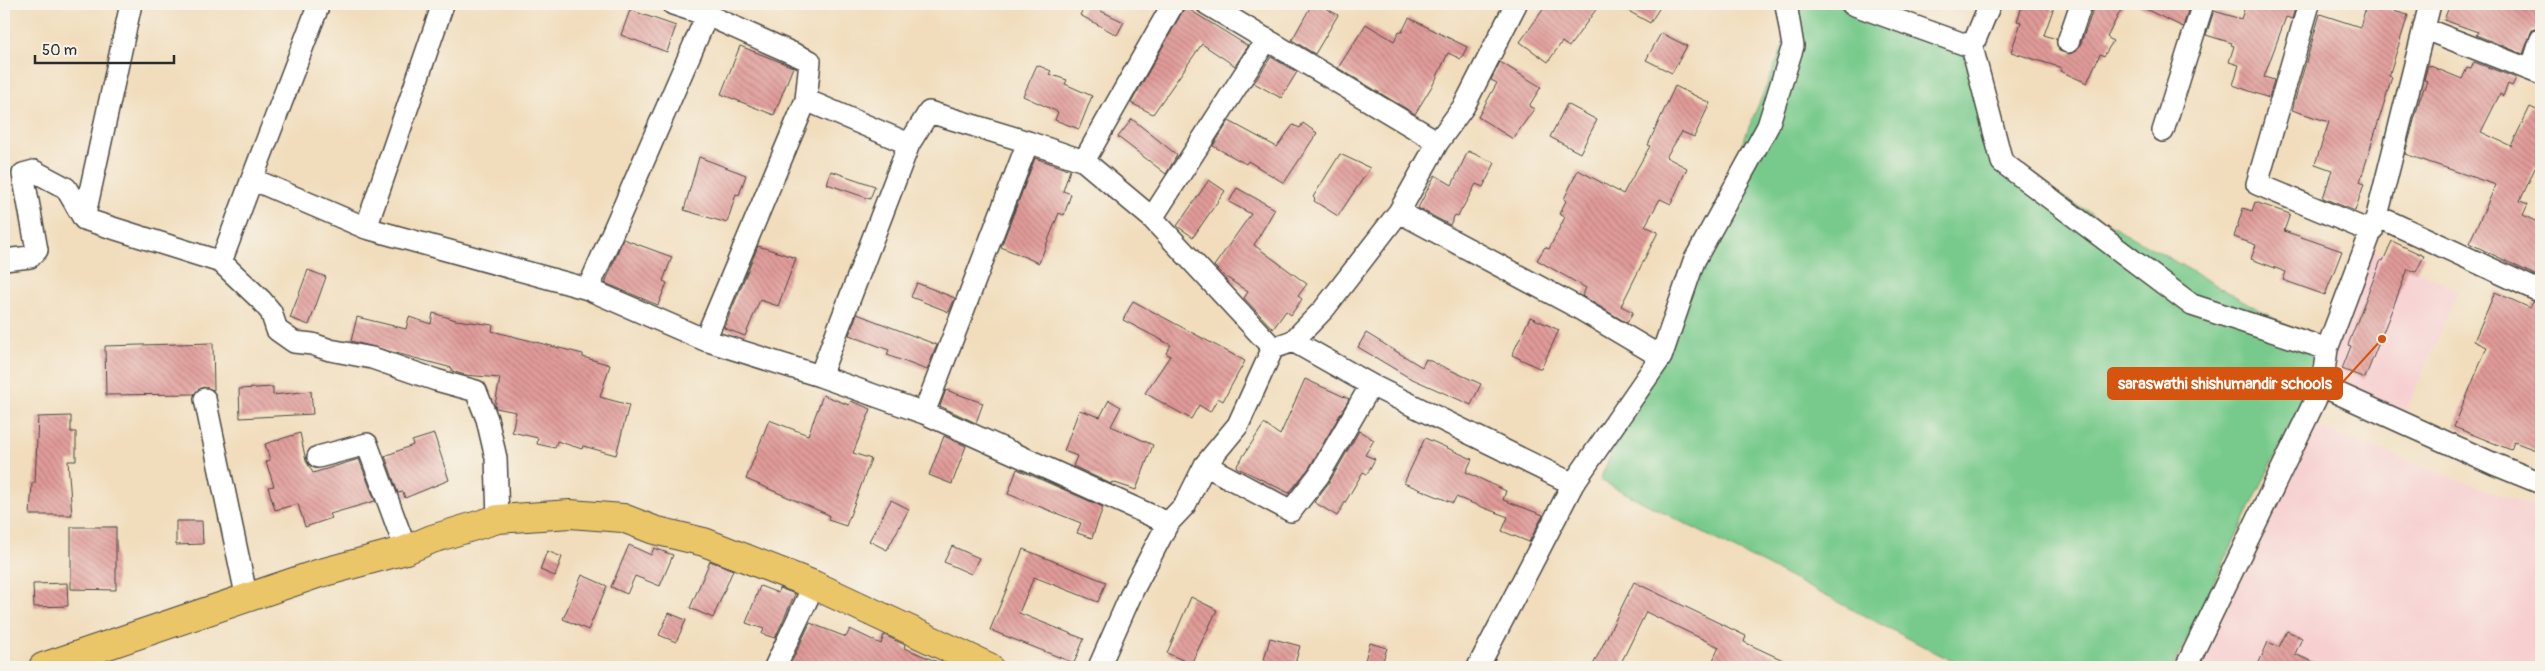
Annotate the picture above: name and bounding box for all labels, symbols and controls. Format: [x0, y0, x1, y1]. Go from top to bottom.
scale bar [35, 32, 174, 64]
text: 50 m [42, 41, 77, 60]
callout: saraswathi shishumandir schools [2108, 368, 2342, 399]
text: saraswathi shishumandir schools [2118, 374, 2333, 394]

